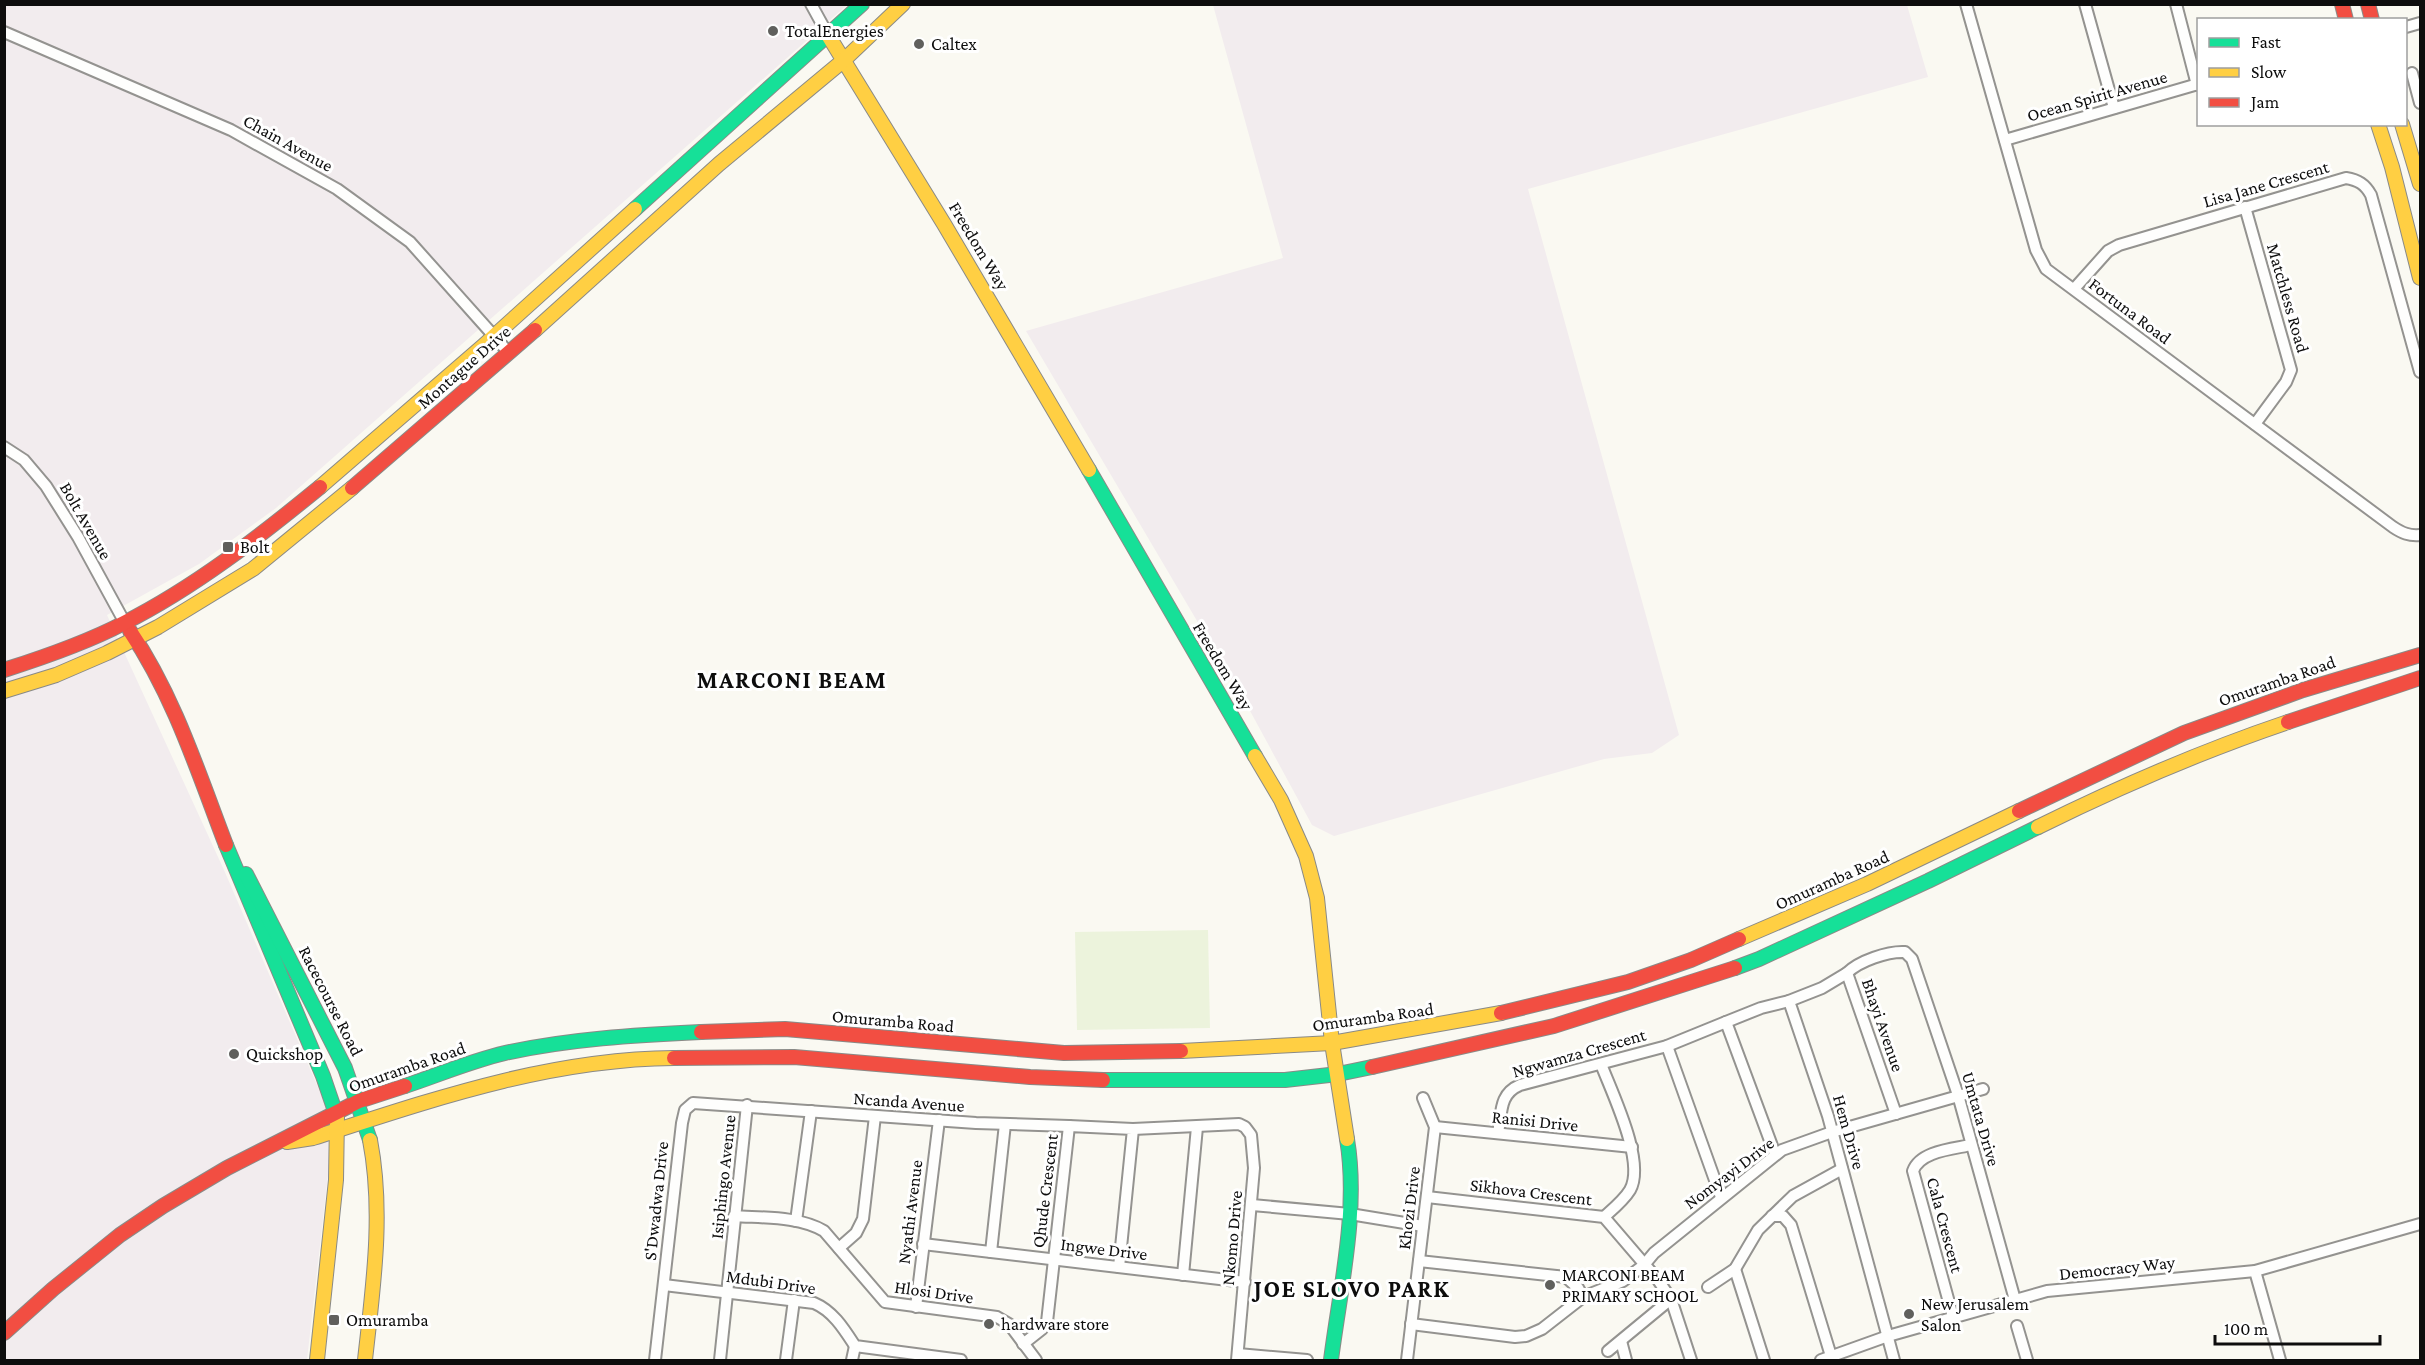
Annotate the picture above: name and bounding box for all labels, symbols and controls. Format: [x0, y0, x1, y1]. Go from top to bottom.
legend [2197, 18, 2407, 126]
place label: TotalEnergies [785, 21, 884, 41]
marker: TotalEnergies [766, 24, 780, 38]
text: Fast [2251, 32, 2282, 52]
place label: Caltex [931, 34, 977, 54]
marker: Caltex [912, 37, 926, 51]
text: Slow [2251, 62, 2287, 82]
street label: Ocean Spirit Avenue [2025, 66, 2169, 126]
text: Jam [2249, 92, 2280, 112]
street label: Chain Avenue [240, 110, 336, 176]
street label: Lisa Jane Crescent [2201, 156, 2332, 211]
street label: Freedom Way [945, 198, 1013, 294]
street label: Matchless Road [2263, 241, 2313, 355]
street label: Fortuna Road [2085, 274, 2175, 349]
street label: Montague Drive [414, 321, 515, 413]
street label: Bolt Avenue [56, 479, 116, 563]
place label: Bolt [240, 537, 271, 557]
marker: Bolt [221, 540, 235, 554]
street label: Freedom Way [1189, 618, 1257, 714]
street label: Omuramba Road [2216, 651, 2339, 710]
district label: MARCONI BEAM [697, 666, 887, 693]
street label: Omuramba Road [1772, 846, 1892, 914]
street label: Racecourse Road [295, 943, 367, 1060]
street label: Bhayi Avenue [1858, 976, 1908, 1074]
street label: Omuramba Road [1311, 999, 1435, 1035]
street label: Omuramba Road [831, 1006, 955, 1036]
street label: Ngwamza Crescent [1510, 1024, 1649, 1082]
street label: Omuramba Road [346, 1037, 469, 1096]
place label: Quickshop [246, 1044, 323, 1064]
marker: Quickshop [227, 1047, 241, 1061]
street label: Umtata Drive [1958, 1070, 2004, 1168]
street label: Ncanda Avenue [853, 1088, 965, 1116]
street label: Hem Drive [1829, 1092, 1869, 1172]
street label: Ranisi Drive [1491, 1107, 1579, 1135]
street label: Isiphingo Avenue [707, 1114, 739, 1240]
street label: Qhude Crescent [1028, 1132, 1062, 1249]
street label: Nomyayi Drive [1680, 1133, 1778, 1213]
street label: S'Dwadwa Drive [640, 1140, 672, 1261]
street label: Nyathi Avenue [894, 1159, 926, 1265]
street label: Khozi Drive [1394, 1165, 1424, 1251]
street label: Sikhova Crescent [1469, 1175, 1594, 1210]
street label: Cala Crescent [1923, 1175, 1968, 1276]
street label: Nkomo Drive [1218, 1190, 1246, 1286]
street label: Ingwe Drive [1059, 1234, 1149, 1264]
street label: Democracy Way [2058, 1252, 2177, 1284]
place label: MARCONI BEAM PRIMARY SCHOOL [1562, 1265, 1698, 1306]
street label: Mdubi Drive [725, 1266, 817, 1298]
district label: JOE SLOVO PARK [1251, 1275, 1450, 1302]
street label: Hlosi Drive [893, 1277, 975, 1307]
marker: MARCONI BEAM PRIMARY SCHOOL [1543, 1278, 1557, 1292]
place label: New Jerusalem Salon [1921, 1294, 2029, 1335]
marker: New Jerusalem Salon [1902, 1307, 1916, 1321]
scale bar [2215, 1308, 2380, 1346]
place label: Omuramba [346, 1310, 429, 1330]
marker: Omuramba [327, 1313, 341, 1327]
place label: hardware store [1001, 1314, 1109, 1334]
marker: hardware store [982, 1317, 996, 1331]
text: 100 m [2224, 1319, 2269, 1339]

